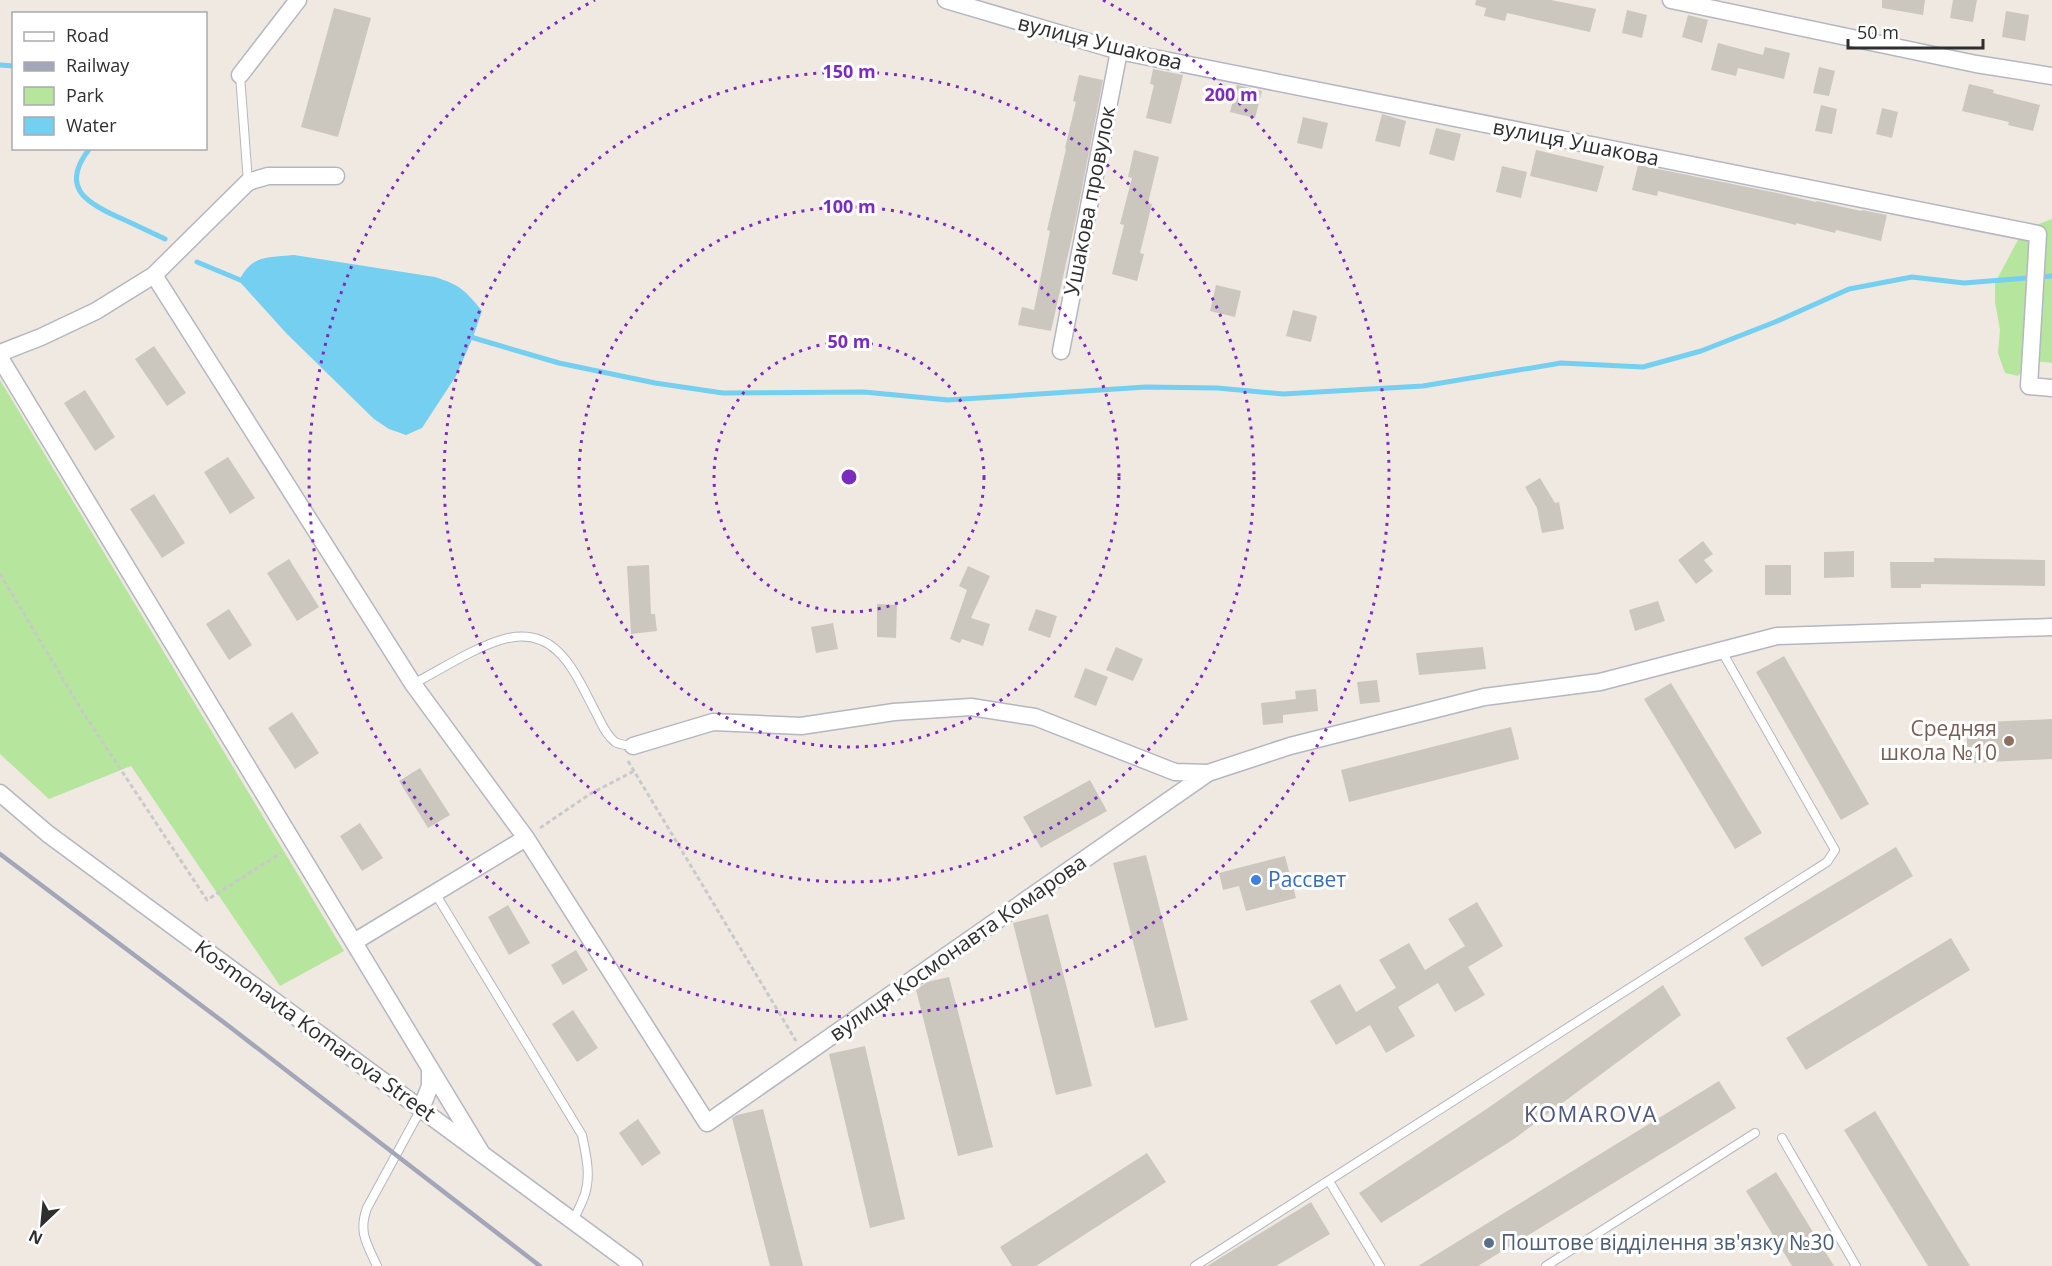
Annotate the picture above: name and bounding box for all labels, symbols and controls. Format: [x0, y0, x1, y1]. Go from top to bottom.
street label: вулиця Ушакова [1015, 8, 1185, 76]
legend [12, 12, 207, 150]
scale bar [1848, 12, 1983, 50]
text: 50 m [1857, 20, 1899, 44]
text: Road [66, 23, 109, 47]
text: Railway [66, 53, 130, 77]
text: 150 m [822, 59, 876, 83]
text: 200 m [1204, 82, 1258, 106]
text: Park [66, 83, 104, 107]
street label: Ушакова провулок [1057, 103, 1121, 298]
street label: вулиця Ушакова [1491, 112, 1662, 172]
text: Water [66, 113, 117, 137]
text: 100 m [822, 194, 876, 218]
text: 50 m [828, 329, 870, 353]
centre of rings [839, 467, 859, 487]
place label: Средняя школа №10 [1880, 714, 1997, 766]
marker: Средняя школа №10 [2002, 734, 2016, 748]
street label: вулиця Космонавта Комарова [823, 848, 1091, 1047]
place label: Рассвет [1268, 865, 1346, 893]
marker: Рассвет [1249, 873, 1263, 887]
street label: Kosmonavta Komarova Street [190, 933, 442, 1127]
district label: KOMAROVA [1524, 1098, 1658, 1128]
north arrow [12, 1194, 72, 1254]
text: N [25, 1225, 46, 1250]
place label: Поштове відділення зв'язку №30 [1501, 1228, 1835, 1256]
marker: Поштове відділення зв'язку №30 [1482, 1236, 1496, 1250]

